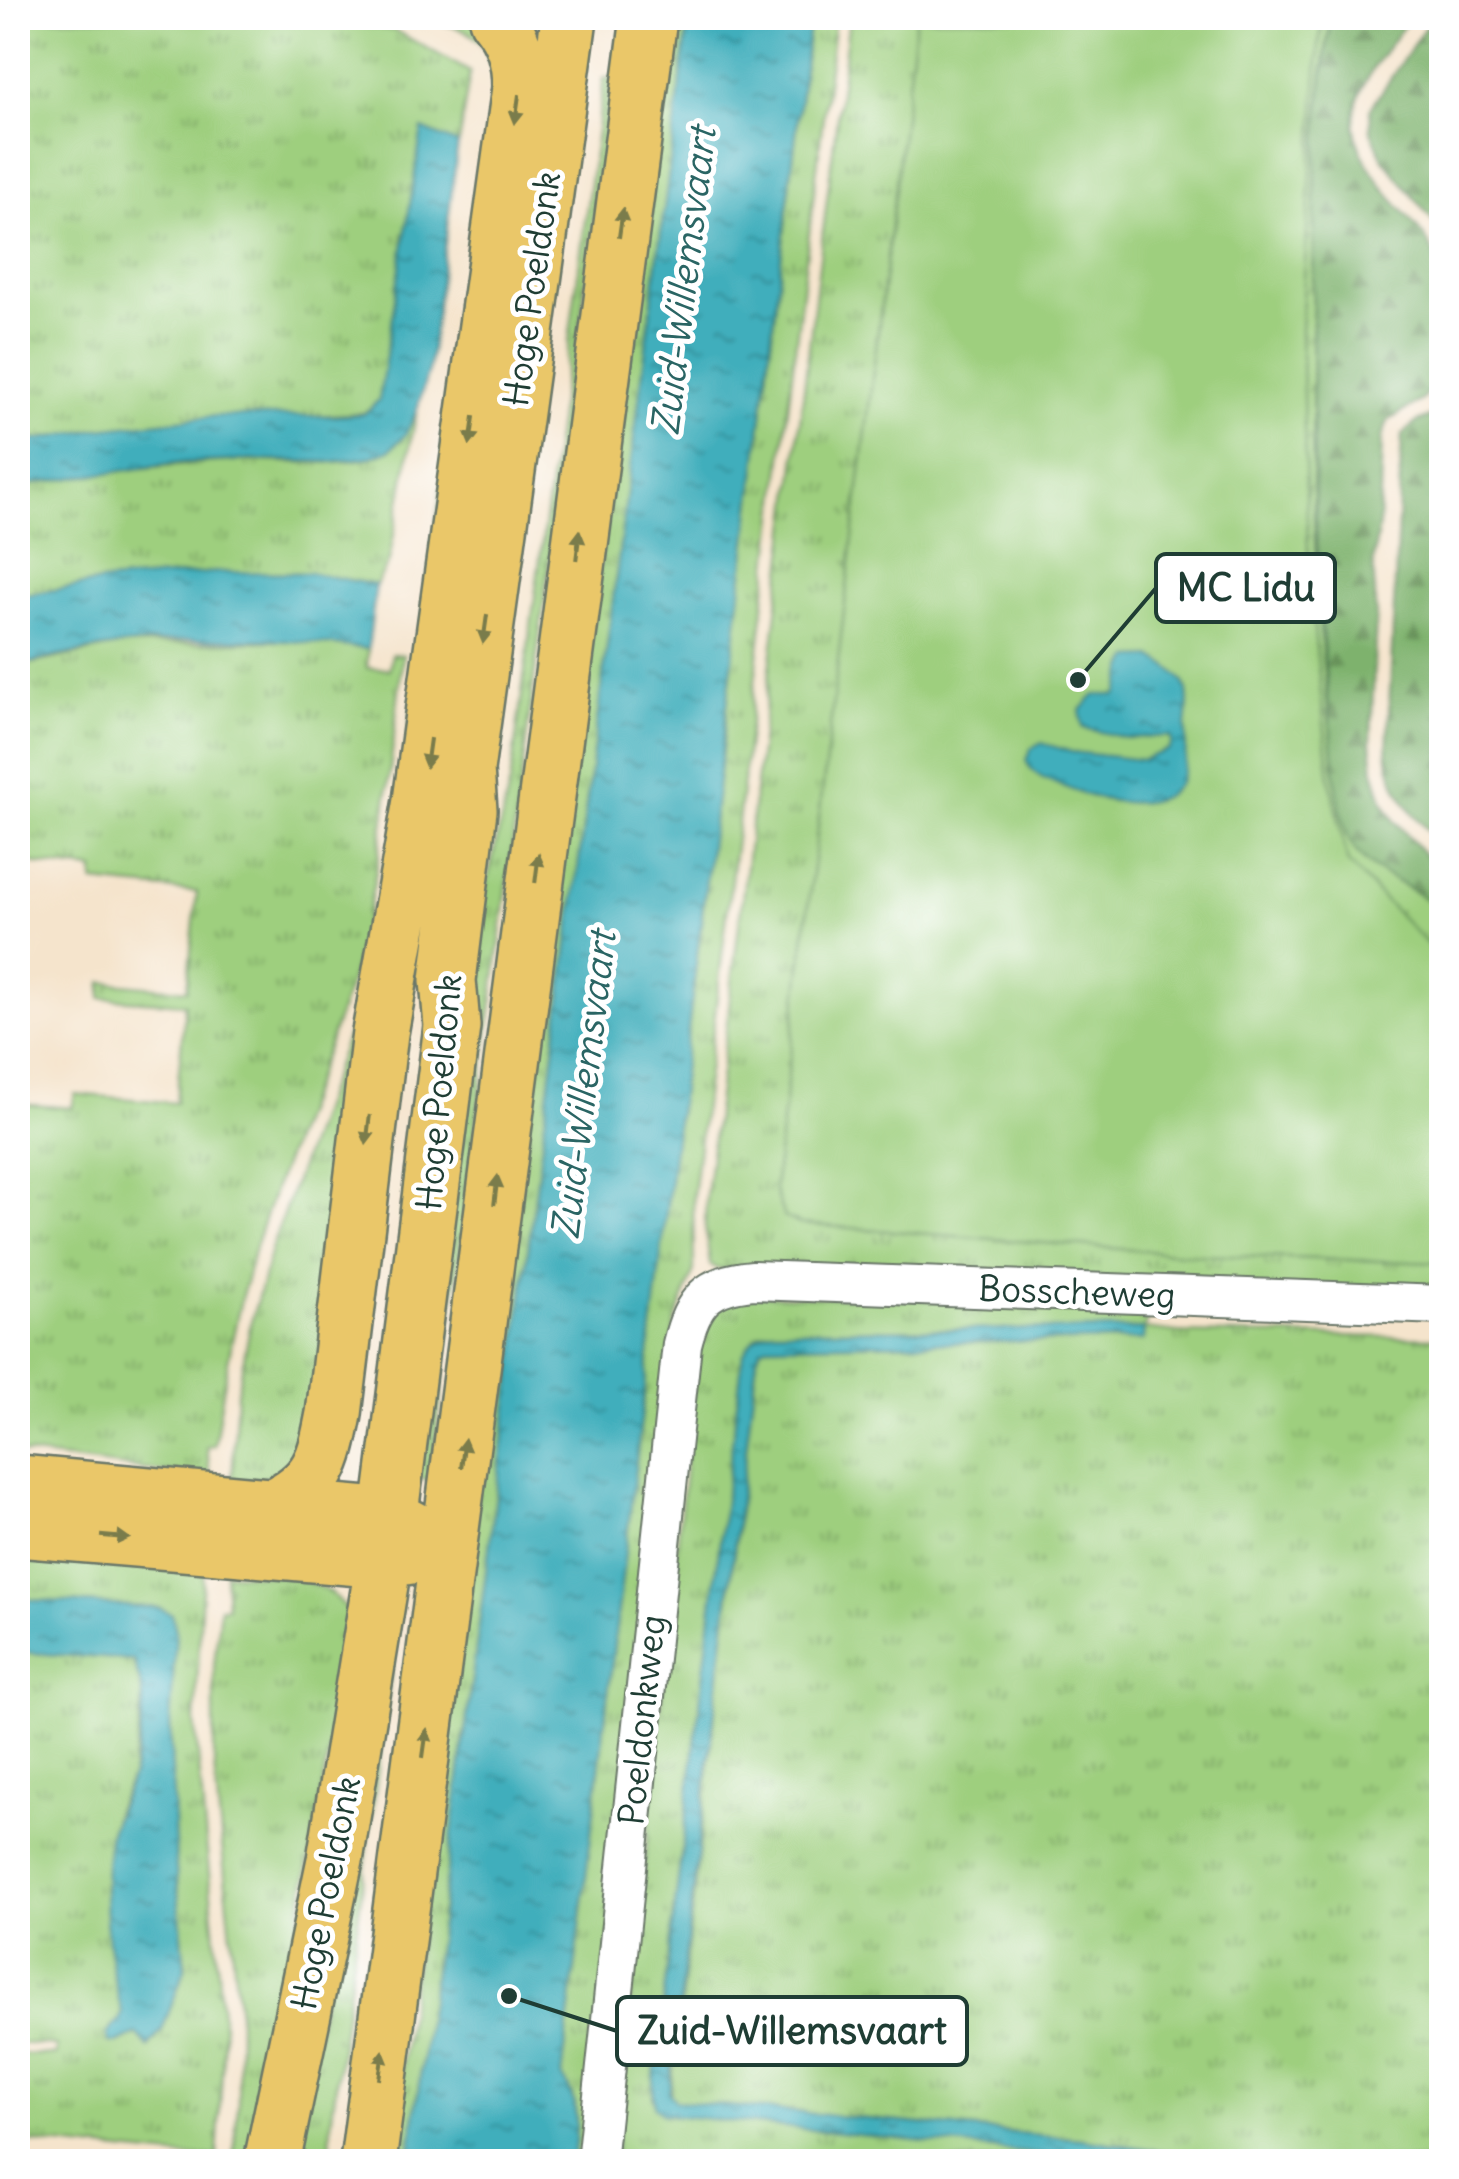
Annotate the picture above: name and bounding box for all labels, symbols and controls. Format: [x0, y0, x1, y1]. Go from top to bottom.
one-way arrow [508, 94, 524, 125]
water label: Zuid-Willemsvaart [641, 120, 726, 437]
street label: Hoge Poeldonk [493, 169, 569, 409]
one-way arrow [614, 207, 630, 239]
one-way arrow [464, 415, 480, 447]
one-way arrow [570, 529, 586, 561]
callout: MC Lidu [1156, 554, 1335, 622]
text: MC Lidu [1177, 564, 1315, 611]
one-way arrow [477, 614, 493, 645]
one-way arrow [419, 737, 435, 769]
one-way arrow [529, 852, 545, 883]
water label: Zuid-Willemsvaart [541, 924, 626, 1241]
street label: Hoge Poeldonk [406, 972, 470, 1212]
one-way arrow [360, 1114, 376, 1146]
one-way arrow [488, 1174, 504, 1206]
street label: Bosscheweg [978, 1266, 1176, 1316]
one-way arrow [455, 1437, 471, 1468]
one-way arrow [99, 1529, 131, 1545]
street label: Poeldonkweg [608, 1613, 674, 1827]
one-way arrow [417, 1727, 433, 1758]
street label: Hoge Poeldonk [281, 1772, 369, 2013]
callout: Zuid-Willemsvaart [617, 1997, 967, 2065]
text: Zuid-Willemsvaart [637, 2007, 947, 2054]
one-way arrow [373, 2049, 389, 2080]

